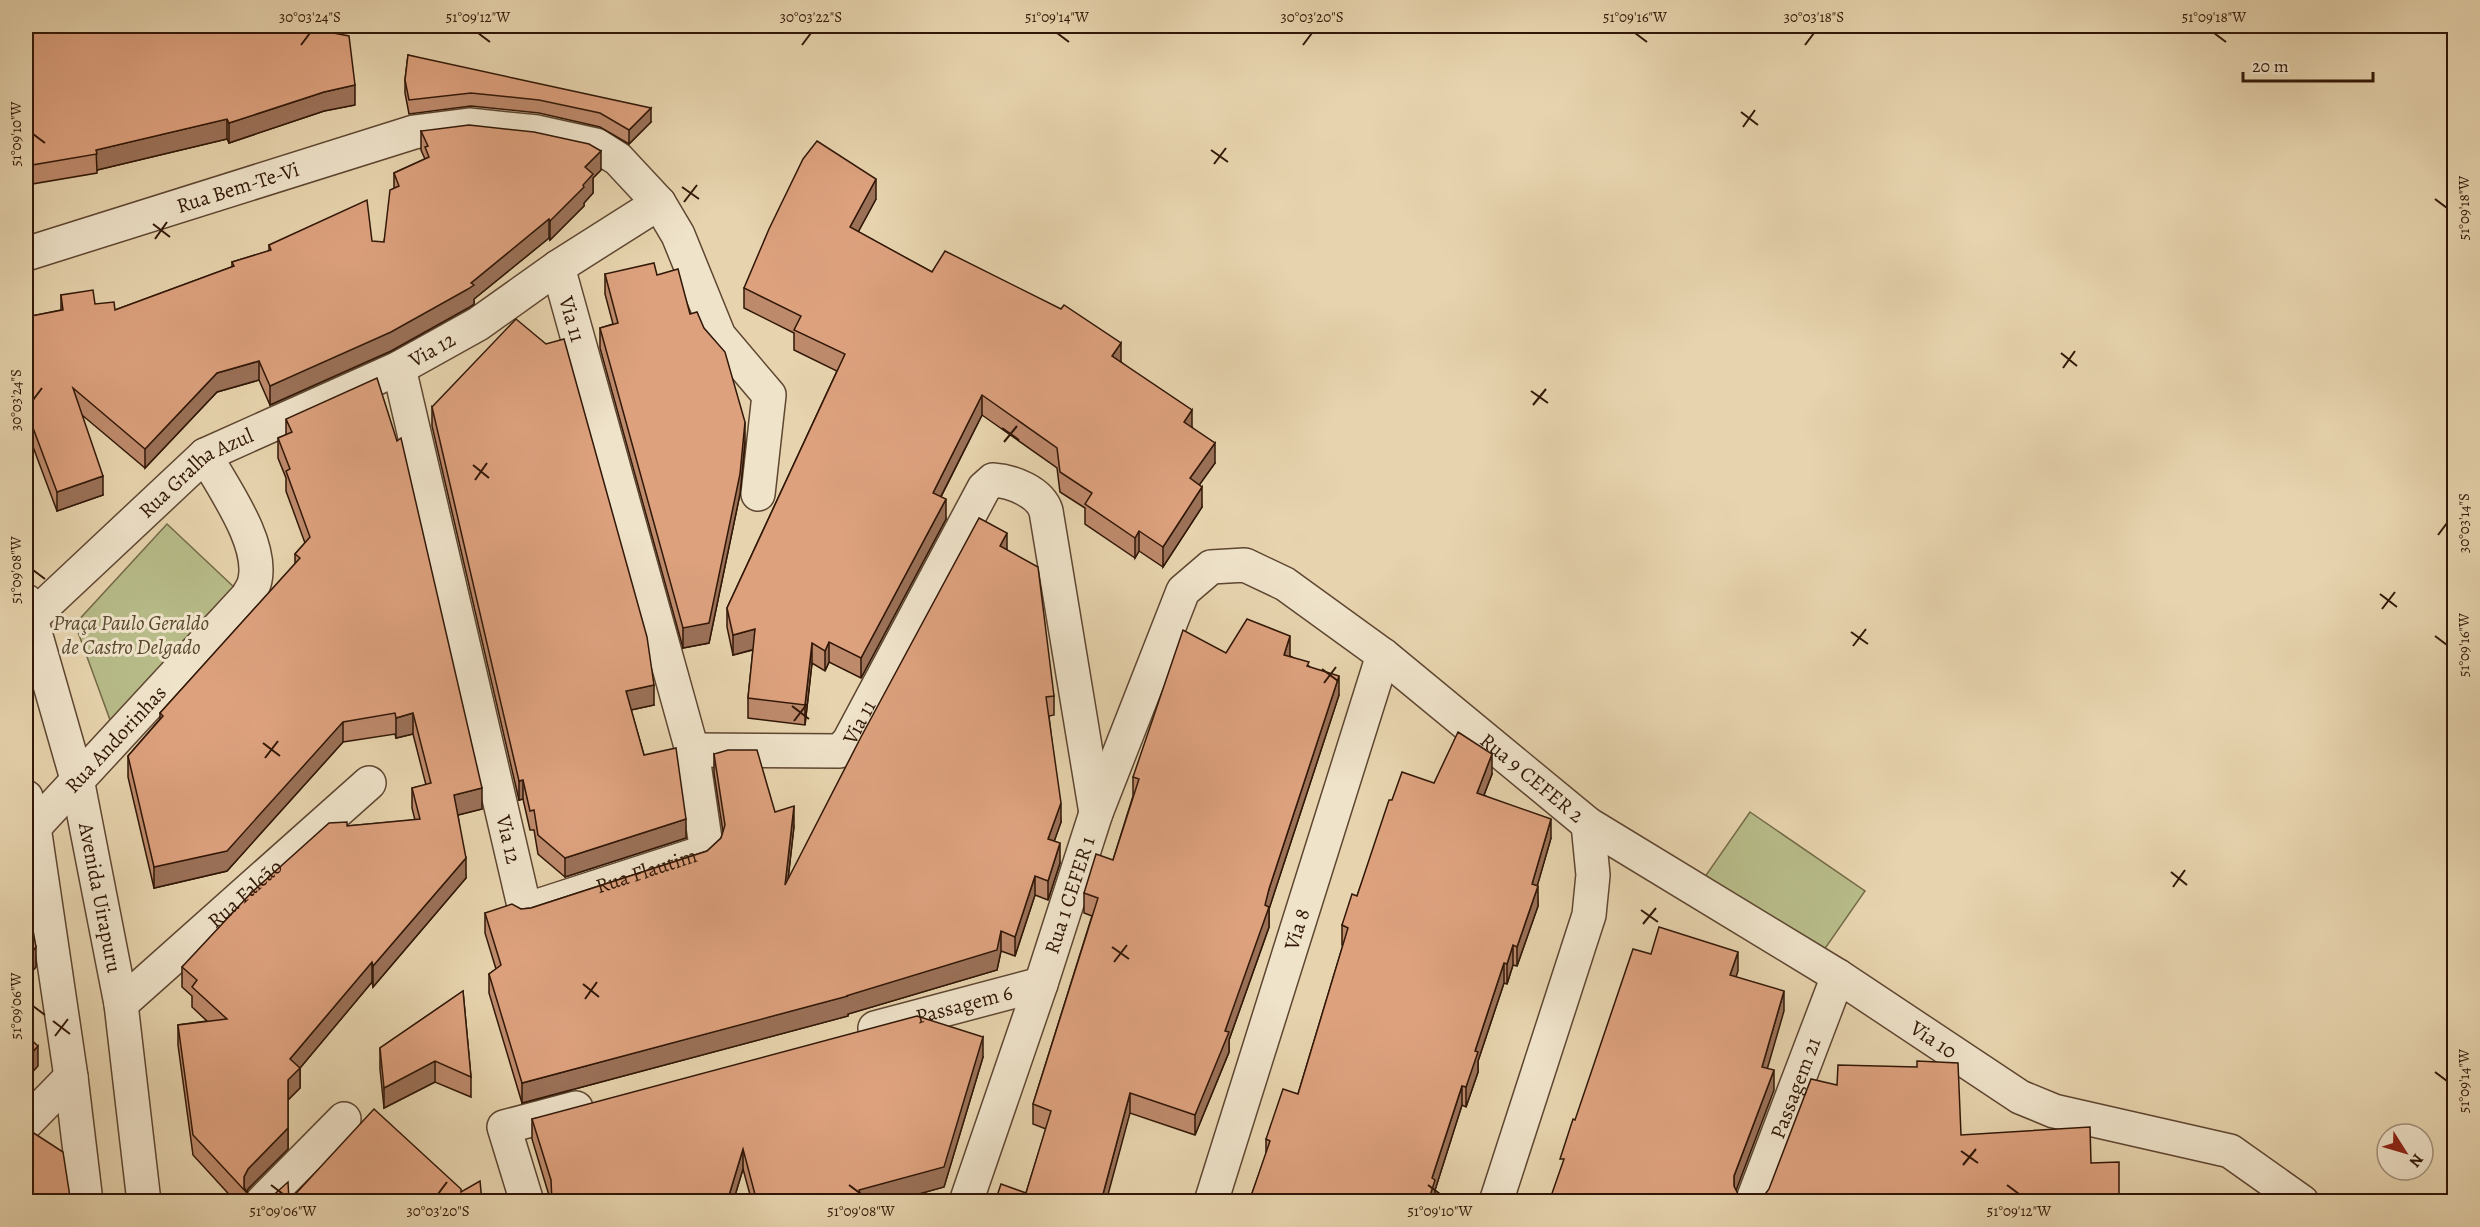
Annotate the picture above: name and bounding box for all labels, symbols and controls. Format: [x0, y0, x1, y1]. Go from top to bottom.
text: 30°03'24"S [279, 7, 341, 27]
text: 51°09'12"W [446, 7, 510, 27]
text: 30°03'22"S [780, 7, 842, 27]
text: 51°09'14"W [1025, 7, 1089, 27]
text: 30°03'20"S [1280, 7, 1344, 27]
text: 51°09'16"W [1603, 7, 1667, 27]
text: 30°03'18"S [1784, 7, 1844, 27]
text: 51°09'18"W [2182, 7, 2246, 27]
scale bar [2243, 45, 2374, 83]
text: 20 m [2252, 54, 2289, 78]
text: 51°09'10"W [6, 101, 26, 167]
street label: Rua Bem-Te-Vi [173, 155, 303, 220]
text: 51°09'18"W [2454, 176, 2474, 240]
street label: Via 11 [552, 292, 592, 345]
street label: Via 12 [403, 325, 460, 374]
text: 30°03'24"S [6, 369, 26, 431]
street label: Rua Gralha Azul [133, 421, 258, 524]
text: 30°03'14"S [2454, 493, 2474, 553]
text: 51°09'08"W [6, 536, 26, 604]
park label: Praça Paulo Geraldo de Castro Delgado [53, 609, 209, 661]
text: 51°09'16"W [2454, 613, 2474, 677]
street label: Rua Andorinhas [59, 679, 173, 799]
street label: Via 11 [835, 695, 882, 750]
street label: Rua 9 CEFER 2 [1474, 727, 1590, 829]
street label: Via 12 [489, 811, 528, 867]
street label: Avenida Uirapuru [72, 819, 129, 976]
street label: Rua 1 CEFER 1 [1038, 833, 1102, 957]
street label: Rua Flautim [592, 841, 701, 900]
street label: Rua Falcão [202, 853, 288, 934]
street label: Via 8 [1277, 905, 1316, 954]
text: 51°09'06"W [6, 973, 26, 1039]
street label: Passagem 6 [913, 978, 1016, 1031]
street label: Via 10 [1904, 1013, 1962, 1065]
street label: Passagem 21 [1763, 1033, 1827, 1143]
text: 51°09'14"W [2454, 1049, 2474, 1113]
north arrow [2375, 1122, 2435, 1182]
text: N [2404, 1149, 2428, 1172]
text: 51°09'06"W [250, 1201, 316, 1221]
text: 30°03'20"S [406, 1201, 470, 1221]
text: 51°09'08"W [827, 1201, 895, 1221]
text: 51°09'10"W [1407, 1201, 1473, 1221]
text: 51°09'12"W [1987, 1201, 2051, 1221]

